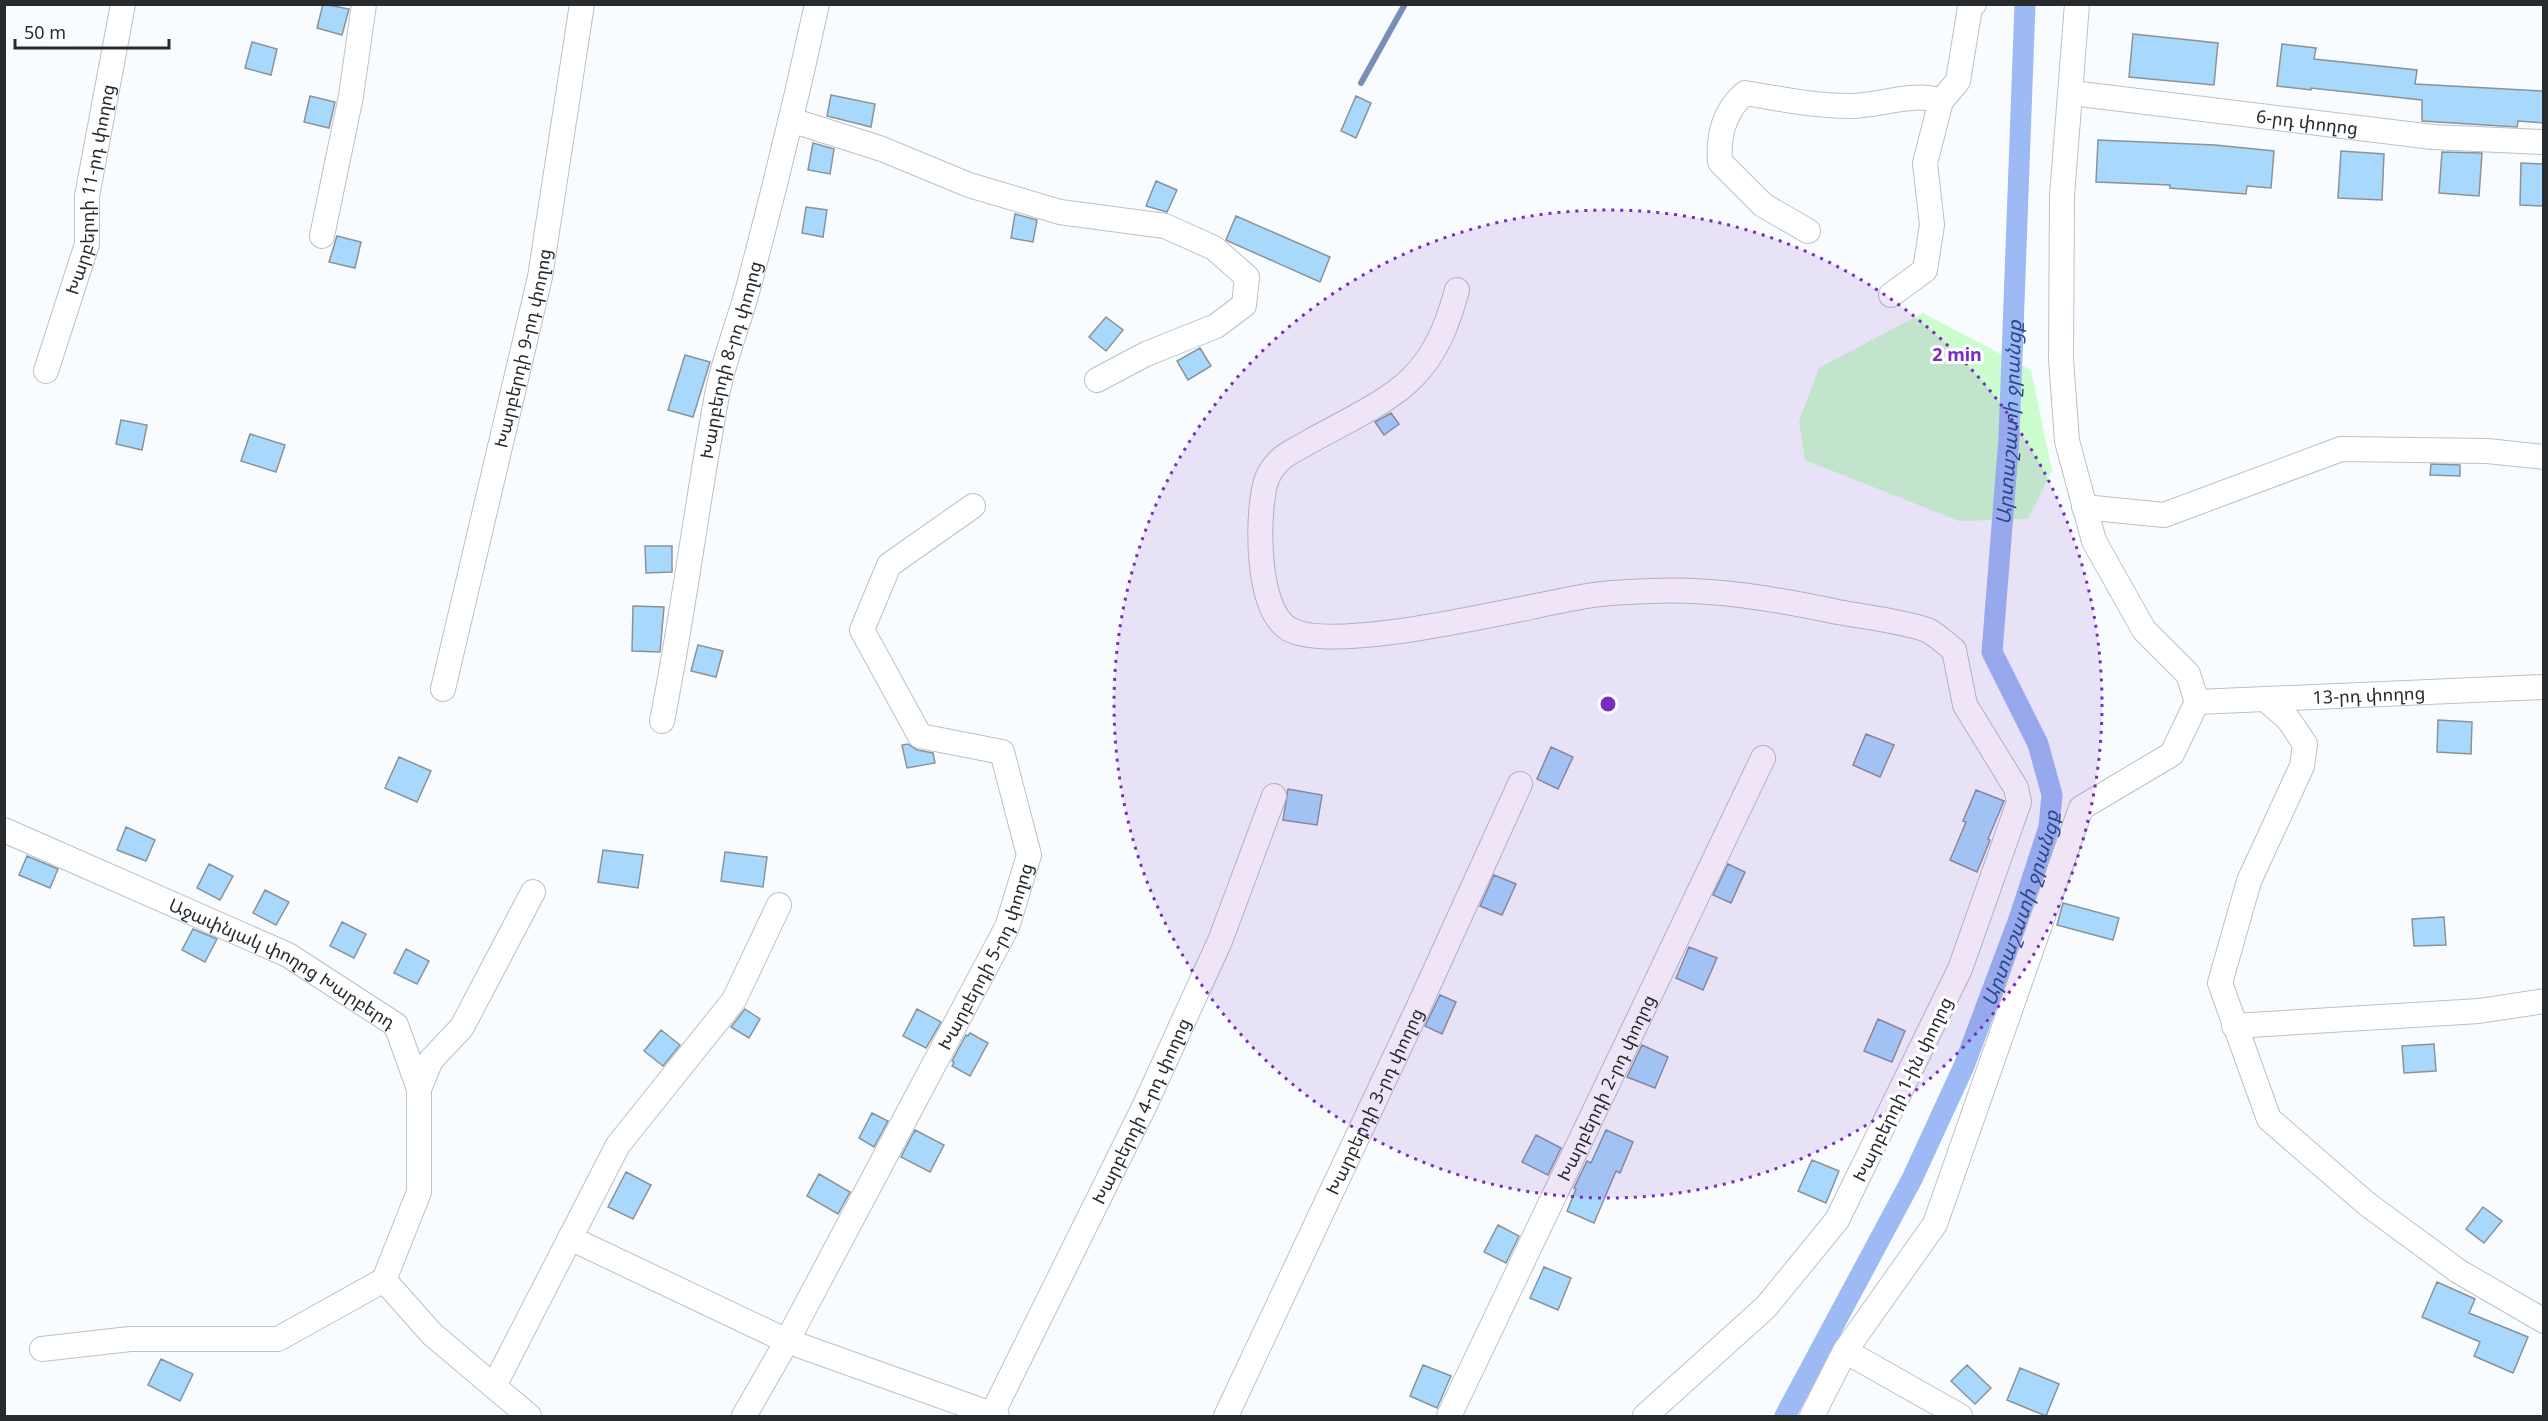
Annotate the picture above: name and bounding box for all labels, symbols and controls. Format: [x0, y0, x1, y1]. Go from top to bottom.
scale bar [15, 12, 170, 50]
text: 50 m [24, 20, 66, 44]
street label: Խարբերդի 11-րդ փողոց [59, 82, 120, 298]
street label: 6-րդ փողոց [2255, 104, 2360, 140]
street label: Խարբերդի 9-րդ փողոց [488, 247, 556, 450]
street label: Խարբերդի 8-րդ փողոց [694, 258, 767, 461]
water label: Արտաշատի ջրանցք [1989, 319, 2027, 526]
text: 2 min [1932, 342, 1982, 366]
street label: 13-րդ փողոց [2312, 680, 2426, 709]
centre of rings [1598, 694, 1618, 714]
water label: Արտաշատի ջրանցք [1974, 808, 2064, 1010]
street label: Խարբերդի 5-րդ փողոց [932, 860, 1038, 1054]
street label: Աջափնյակ փողոց Խարբերդ [165, 892, 401, 1034]
street label: Խարբերդի 2-րդ փողոց [1551, 990, 1660, 1185]
street label: Խարբերդի 1-ին փողոց [1847, 993, 1957, 1185]
street label: Խարբերդի 3-րդ փողոց [1320, 1004, 1428, 1198]
street label: Խարբերդի 4-րդ փողոց [1086, 1014, 1195, 1208]

